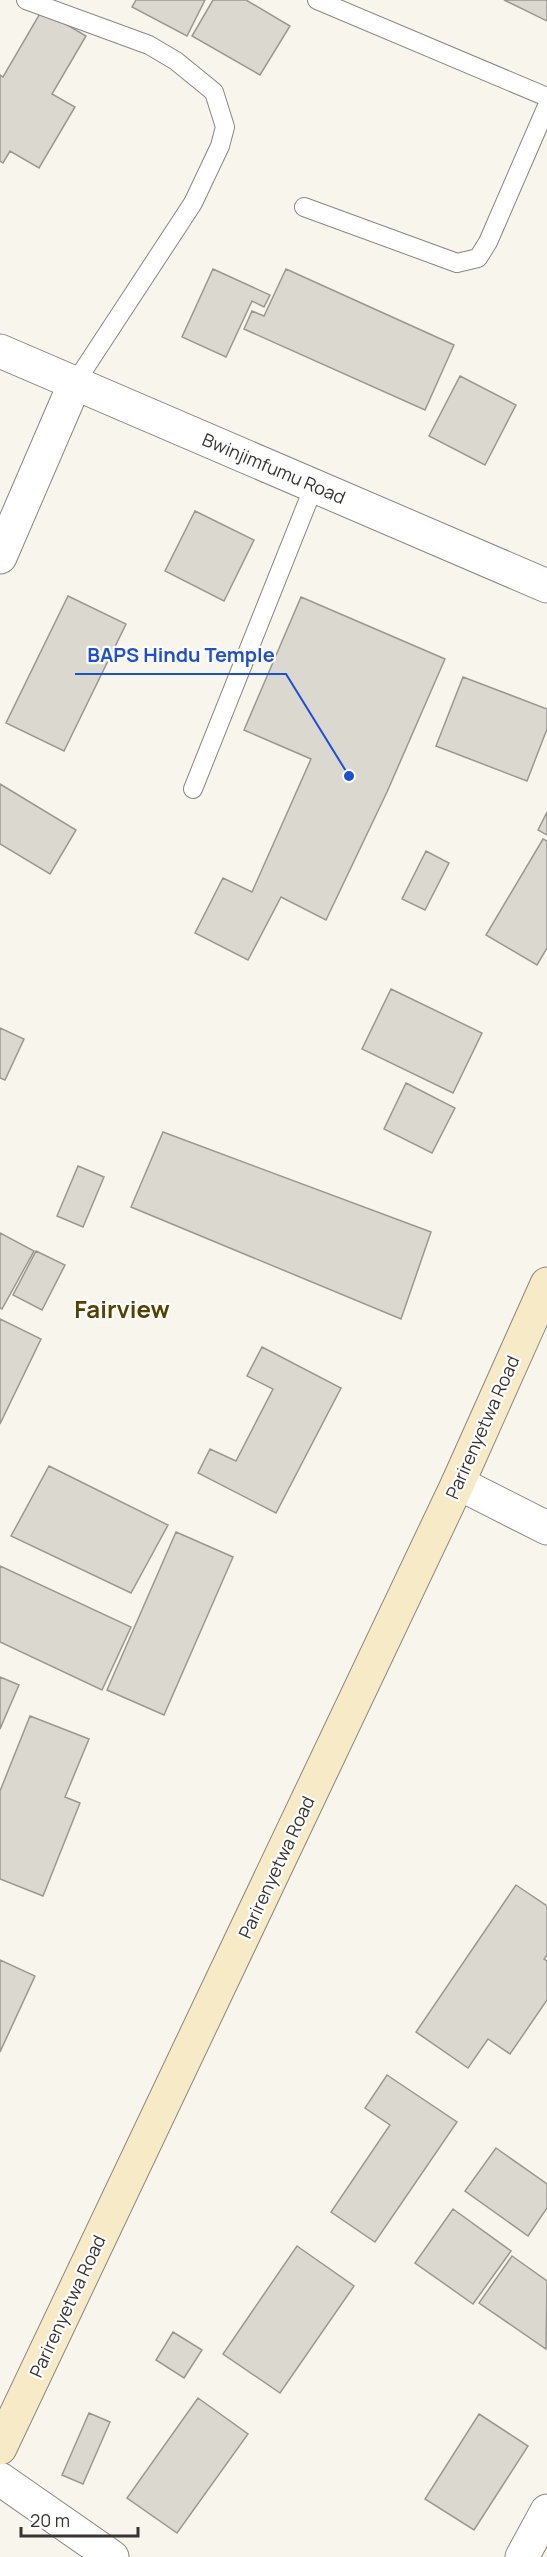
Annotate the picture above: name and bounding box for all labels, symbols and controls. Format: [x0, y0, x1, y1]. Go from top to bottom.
street label: Bwinjimfumu Road [199, 427, 349, 509]
callout: BAPS Hindu Temple [75, 636, 286, 674]
text: BAPS Hindu Temple [87, 641, 275, 668]
district label: Fairview [74, 1292, 170, 1325]
street label: Parirenyetwa Road [440, 1352, 524, 1502]
street label: Parirenyetwa Road [232, 1792, 320, 1942]
street label: Parirenyetwa Road [23, 2231, 111, 2381]
scale bar [21, 2500, 138, 2538]
text: 20 m [30, 2508, 70, 2532]

